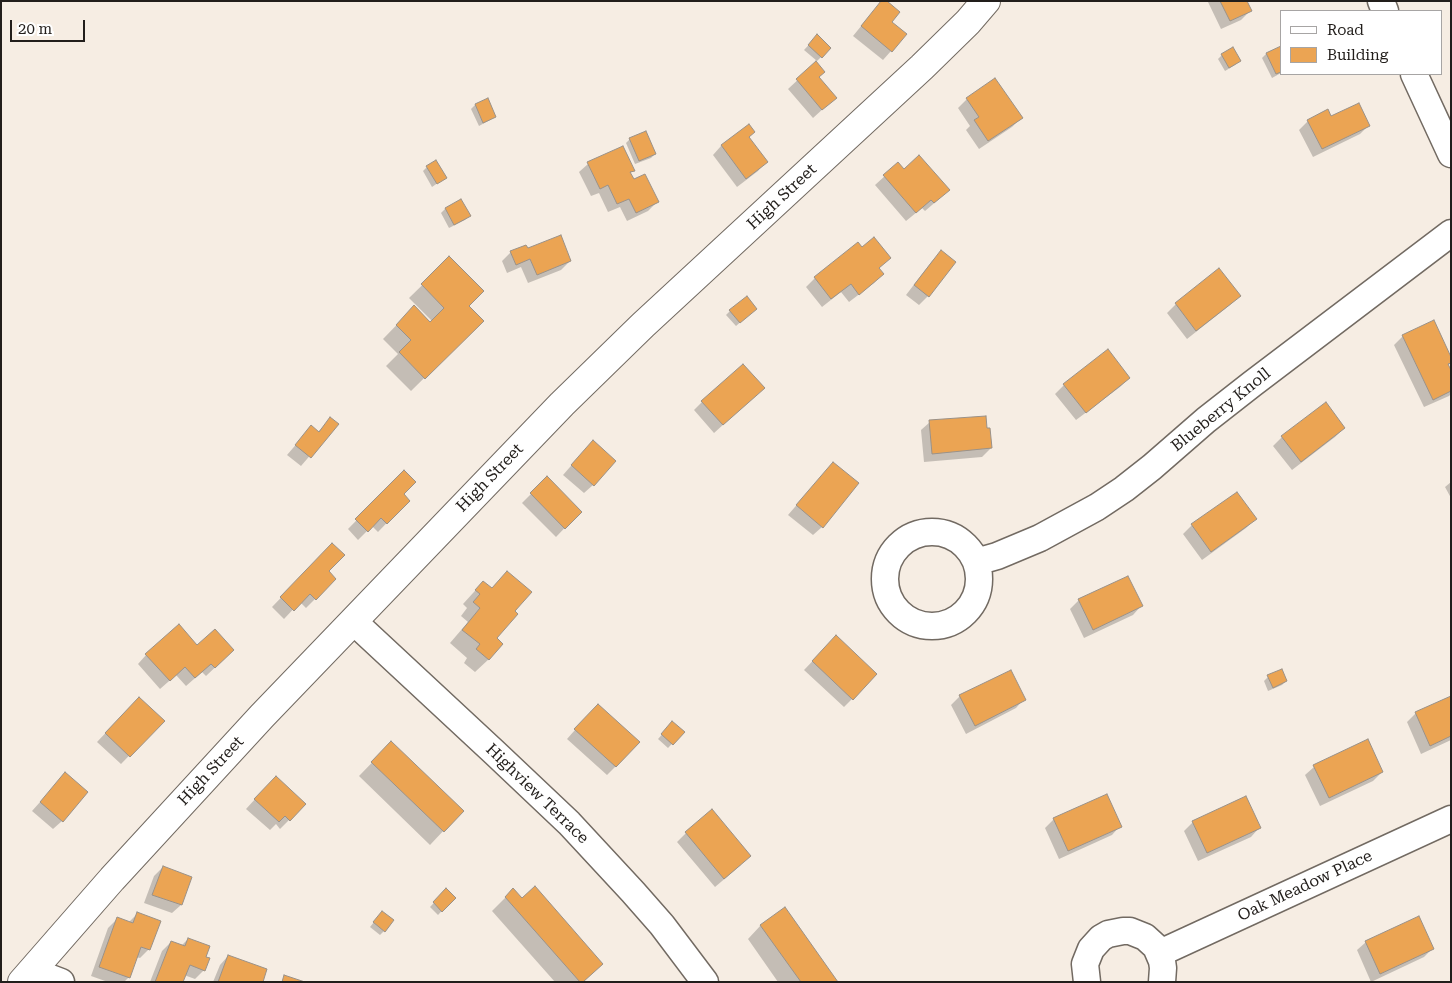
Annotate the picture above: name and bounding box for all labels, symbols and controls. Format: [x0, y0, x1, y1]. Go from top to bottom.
scale bar [12, 10, 88, 42]
legend [1280, 10, 1442, 75]
text: 20 m [18, 20, 52, 38]
text: Road [1327, 21, 1364, 39]
text: Building [1327, 46, 1388, 64]
street label: High Street [743, 160, 821, 234]
street label: Blueberry Knoll [1168, 364, 1274, 456]
street label: High Street [453, 440, 527, 516]
street label: High Street [174, 732, 248, 810]
street label: Highview Terrace [482, 740, 592, 848]
street label: Oak Meadow Place [1235, 846, 1375, 926]

